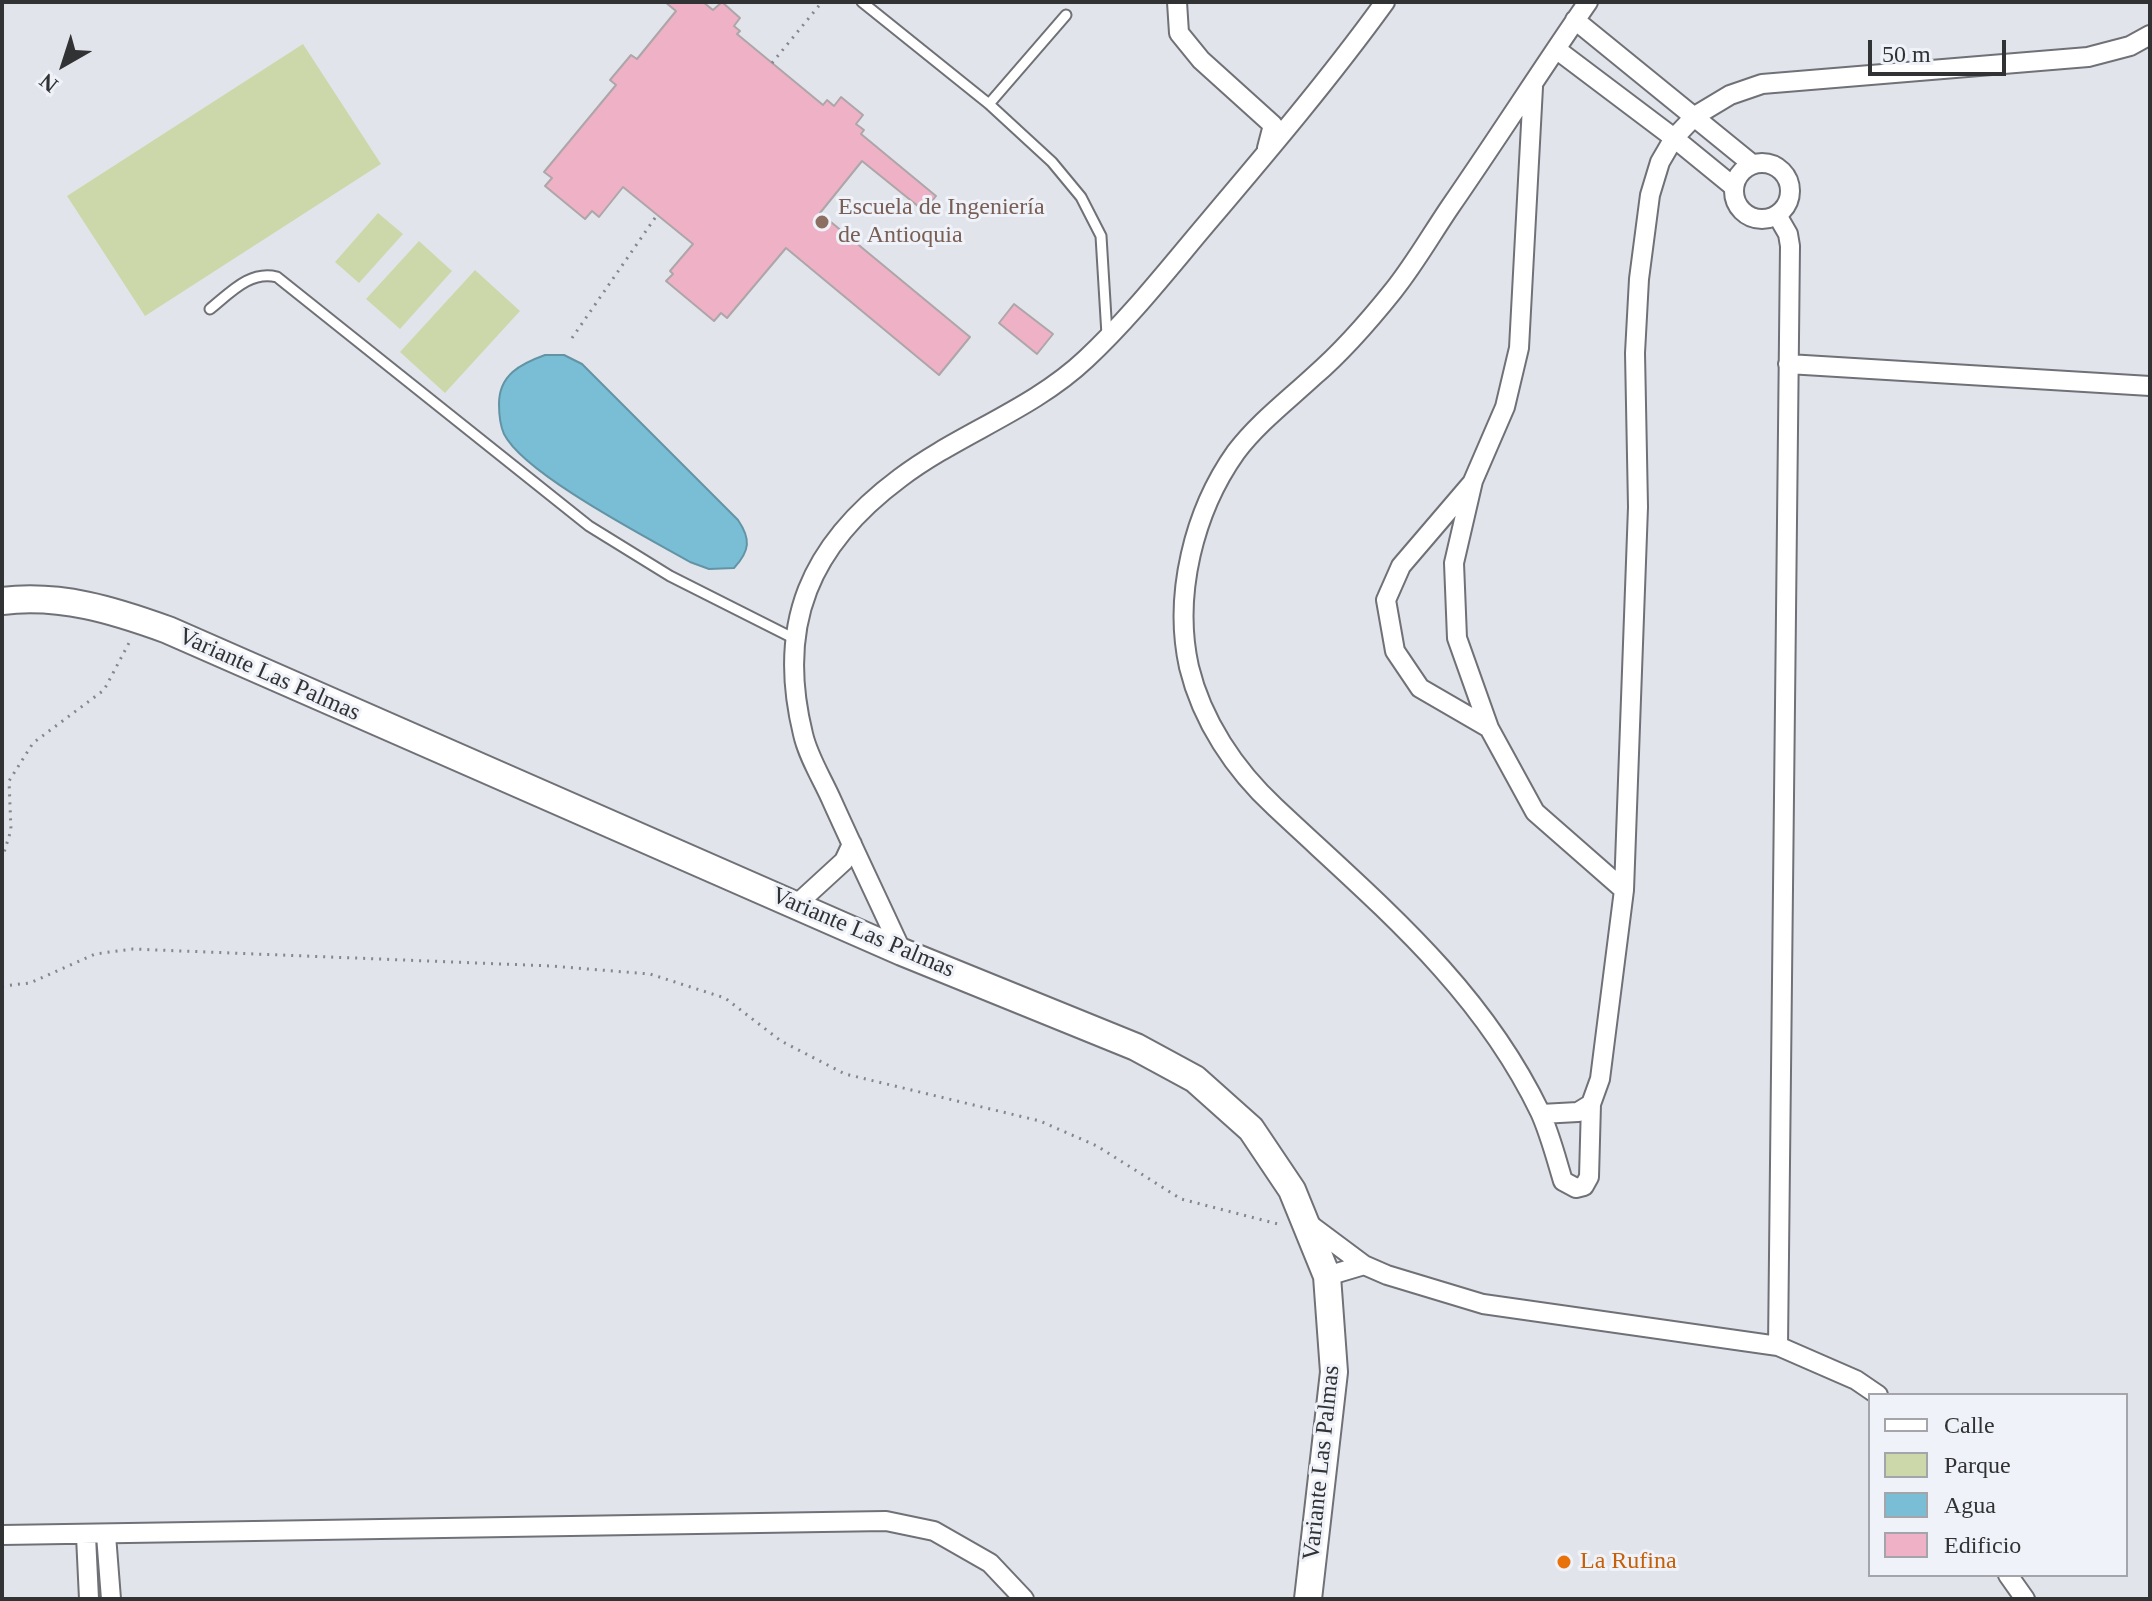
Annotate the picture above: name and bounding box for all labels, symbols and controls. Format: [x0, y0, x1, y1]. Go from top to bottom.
north arrow [24, 24, 104, 104]
scale bar [1872, 24, 2010, 74]
text: 50 m [1882, 41, 1931, 67]
text: N [35, 68, 63, 98]
place label: Escuela de Ingeniería de Antioquia [838, 194, 1045, 250]
marker: Escuela de Ingeniería de Antioquia [813, 213, 831, 231]
street label: Variante Las Palmas [174, 622, 364, 728]
street label: Variante Las Palmas [767, 881, 959, 985]
street label: Variante Las Palmas [1297, 1364, 1347, 1562]
legend [1868, 1393, 2128, 1577]
text: Calle [1944, 1412, 1995, 1438]
text: Parque [1944, 1452, 2011, 1478]
text: Agua [1944, 1492, 1996, 1518]
text: Edificio [1944, 1532, 2021, 1558]
place label: La Rufina [1580, 1548, 1677, 1576]
marker: La Rufina [1555, 1553, 1573, 1571]

